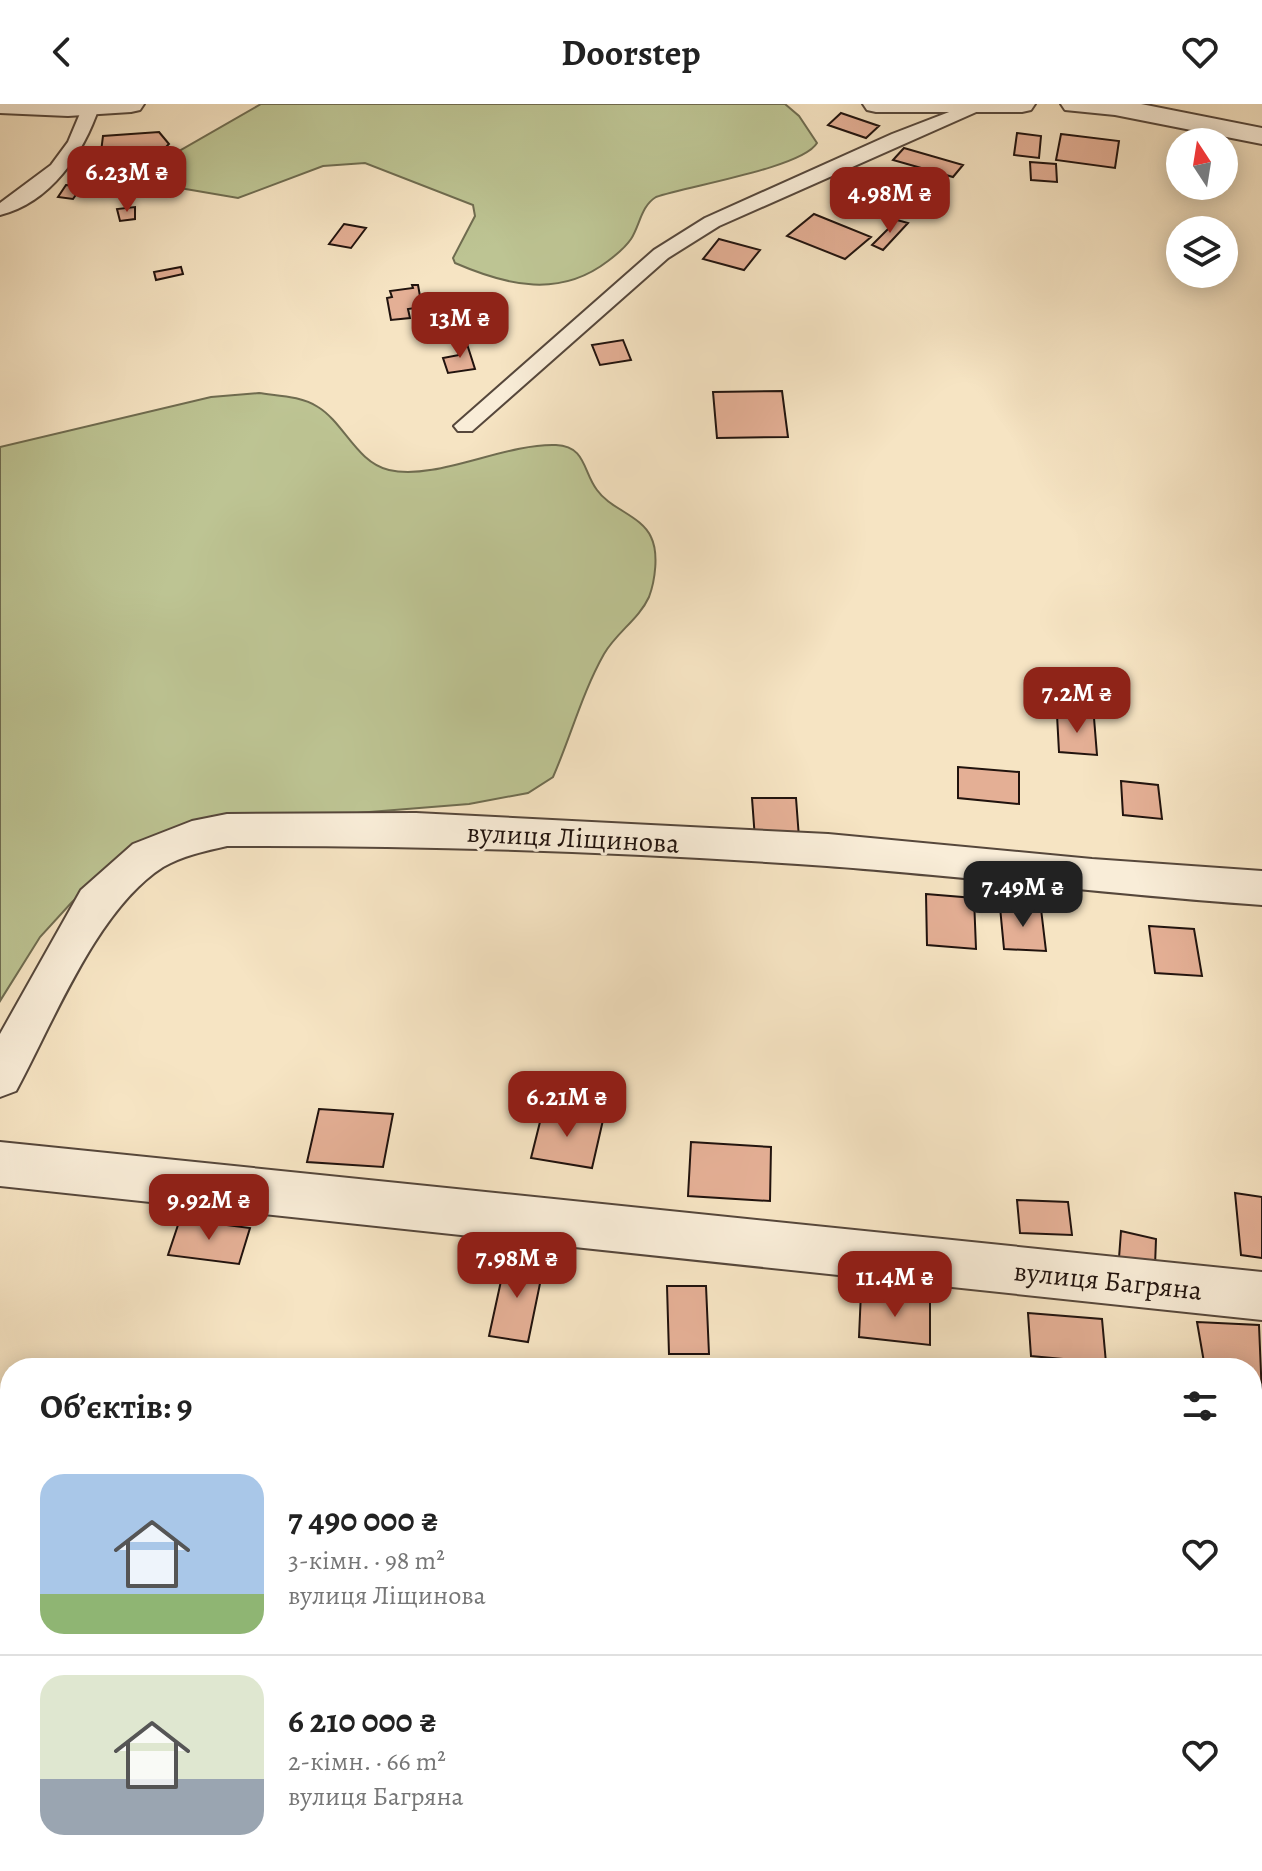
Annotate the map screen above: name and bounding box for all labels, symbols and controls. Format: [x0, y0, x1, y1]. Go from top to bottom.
text: Doorstep [561, 28, 701, 77]
icon: back [40, 30, 84, 74]
icon: heart [1178, 30, 1222, 74]
north arrow [1166, 128, 1238, 200]
map controls [1166, 128, 1238, 288]
pin: 6.23M ₴ [53, 146, 201, 214]
text: 6.23M ₴ [85, 154, 169, 189]
pin: 4.98M ₴ [816, 167, 964, 235]
text: 4.98M ₴ [848, 175, 932, 210]
button: layers [1166, 216, 1238, 288]
pin: 13M ₴ [404, 292, 516, 360]
text: 13M ₴ [430, 300, 490, 335]
pin: 7.2M ₴ [1012, 667, 1142, 735]
text: 7.2M ₴ [1041, 675, 1113, 710]
street label: вулиця Ліщинова [466, 813, 680, 863]
pin: 7.49M ₴ [949, 861, 1097, 929]
text: 7.49M ₴ [982, 869, 1064, 904]
pin: 6.21M ₴ [493, 1071, 641, 1139]
text: 6.21M ₴ [526, 1079, 608, 1114]
pin: 9.92M ₴ [135, 1174, 283, 1242]
text: 9.92M ₴ [167, 1182, 251, 1217]
pin: 7.98M ₴ [443, 1232, 591, 1300]
text: 7.98M ₴ [475, 1240, 559, 1275]
pin: 11.4M ₴ [821, 1251, 969, 1319]
street label: вулиця Багряна [1012, 1252, 1204, 1310]
text: 11.4M ₴ [856, 1259, 934, 1294]
text: Об’єктів: 9 [40, 1383, 193, 1430]
icon: filters [1178, 1384, 1222, 1428]
text: 7 490 000 ₴ [288, 1496, 439, 1543]
icon: home [104, 1506, 200, 1602]
icon: heart [1178, 1532, 1222, 1576]
text: 3-кімн. · 98 m² [288, 1543, 445, 1578]
text: вулиця Ліщинова [288, 1578, 486, 1613]
text: 6 210 000 ₴ [288, 1697, 437, 1744]
icon: home [104, 1707, 200, 1803]
icon: heart [1178, 1733, 1222, 1777]
text: 2-кімн. · 66 m² [288, 1744, 446, 1779]
text: вулиця Багряна [288, 1779, 464, 1814]

